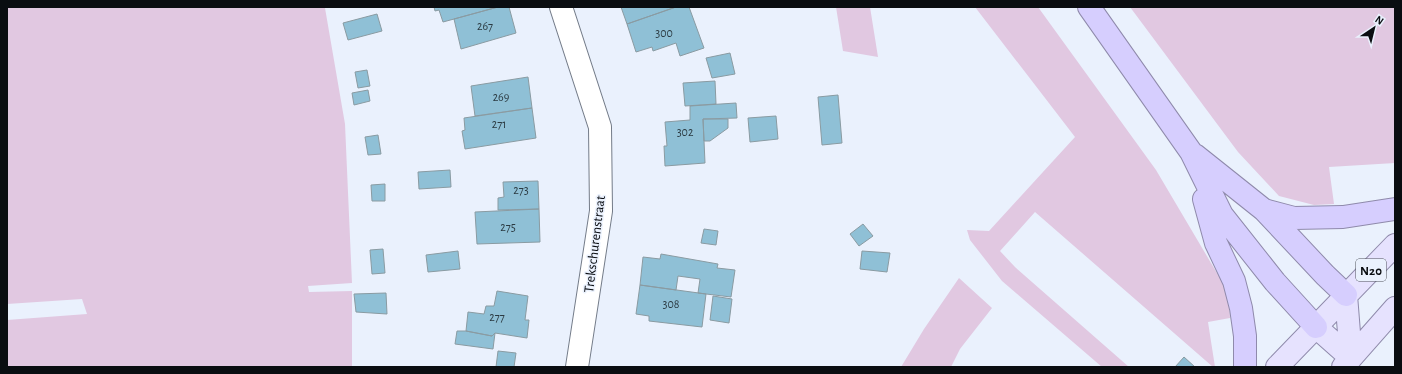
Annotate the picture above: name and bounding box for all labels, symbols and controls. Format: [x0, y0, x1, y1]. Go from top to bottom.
north arrow [1354, 8, 1394, 48]
text: N [1373, 14, 1386, 27]
house number: 267 [477, 20, 493, 32]
house number: 300 [655, 27, 673, 39]
house number: 269 [493, 91, 510, 103]
house number: 271 [492, 118, 506, 130]
house number: 302 [677, 126, 694, 138]
house number: 273 [513, 184, 529, 196]
street label: Trekschurenstraat [582, 194, 608, 294]
house number: 275 [500, 221, 516, 233]
road number: N20 [1356, 259, 1386, 281]
house number: 308 [663, 298, 680, 310]
house number: 277 [489, 311, 505, 323]

